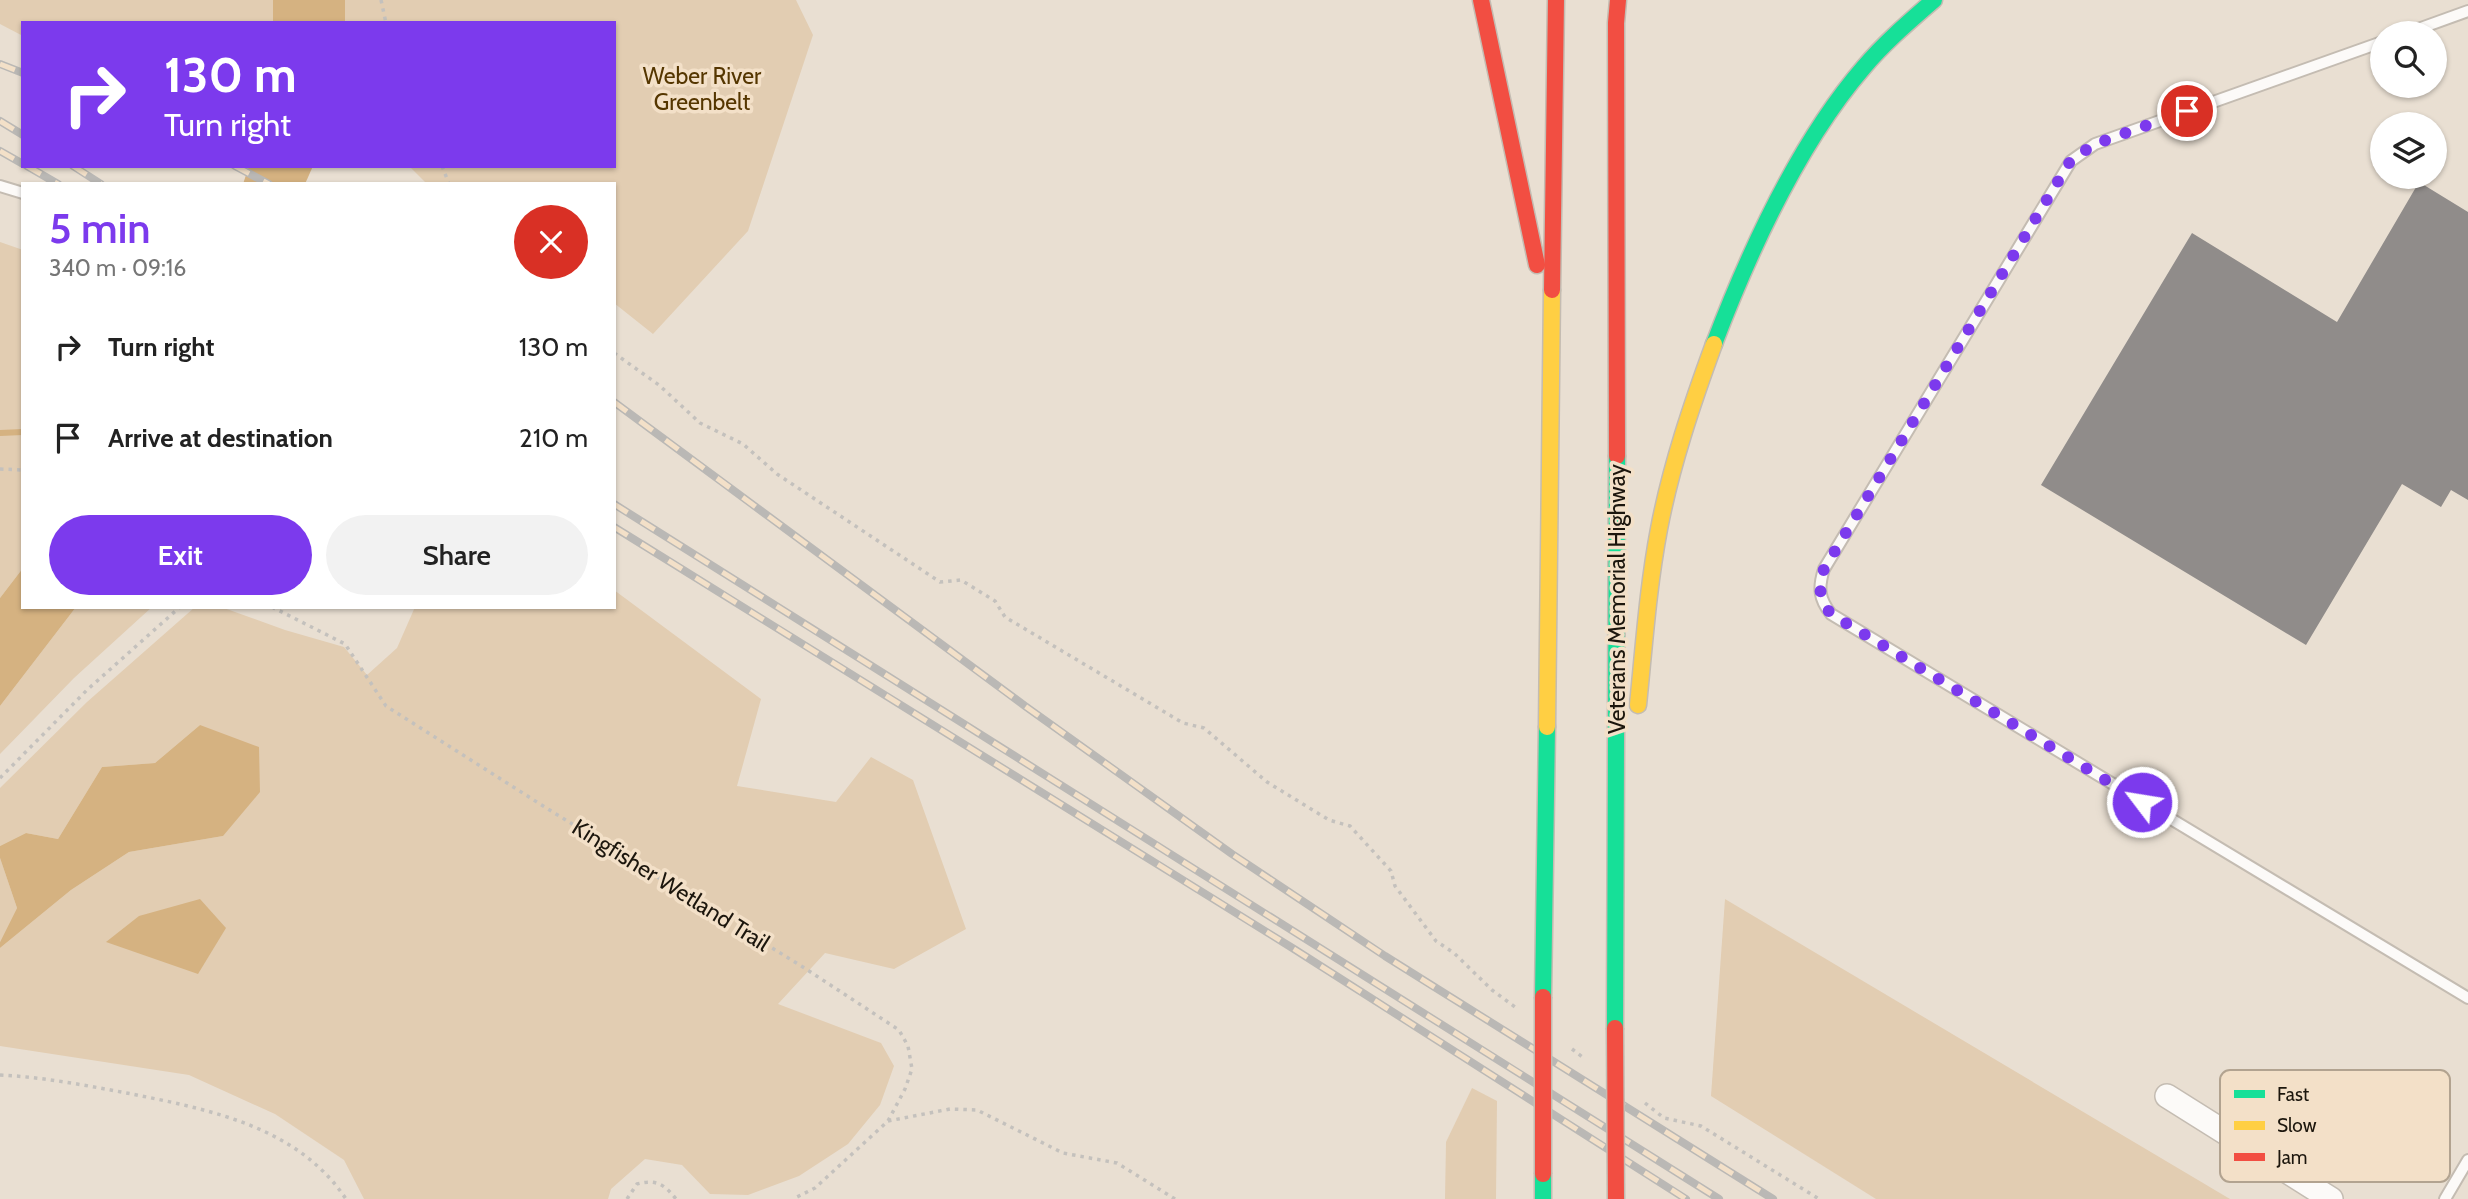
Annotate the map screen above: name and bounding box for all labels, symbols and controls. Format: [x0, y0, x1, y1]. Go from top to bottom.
map controls [2370, 21, 2447, 189]
button: search [2370, 21, 2447, 98]
text: 130 m [164, 45, 297, 104]
icon: right [49, 49, 140, 140]
park label: Weber River Greenbelt [643, 62, 762, 116]
pin [2157, 81, 2217, 141]
icon: arrive [2168, 92, 2206, 130]
text: Turn right [164, 105, 291, 144]
button: layers [2370, 112, 2447, 189]
text: 5 min [49, 202, 151, 254]
button: close [514, 205, 588, 279]
text: 340 m · 09:16 [49, 254, 186, 282]
icon: right [49, 328, 87, 366]
text: Turn right [108, 331, 214, 363]
text: 130 m [519, 331, 588, 363]
icon: arrive [49, 419, 87, 457]
text: Arrive at destination [108, 422, 333, 454]
text: 210 m [519, 422, 588, 454]
street label: Veterans Memorial Highway [1603, 464, 1631, 734]
button: Exit [49, 515, 312, 595]
button: Share [326, 515, 588, 595]
position arrow [2105, 765, 2179, 839]
street label: Kingfisher Wetland Trail [567, 813, 775, 958]
legend [2220, 1070, 2450, 1182]
text: Fast [2277, 1083, 2310, 1106]
text: Slow [2277, 1114, 2317, 1137]
text: Jam [2276, 1146, 2307, 1169]

